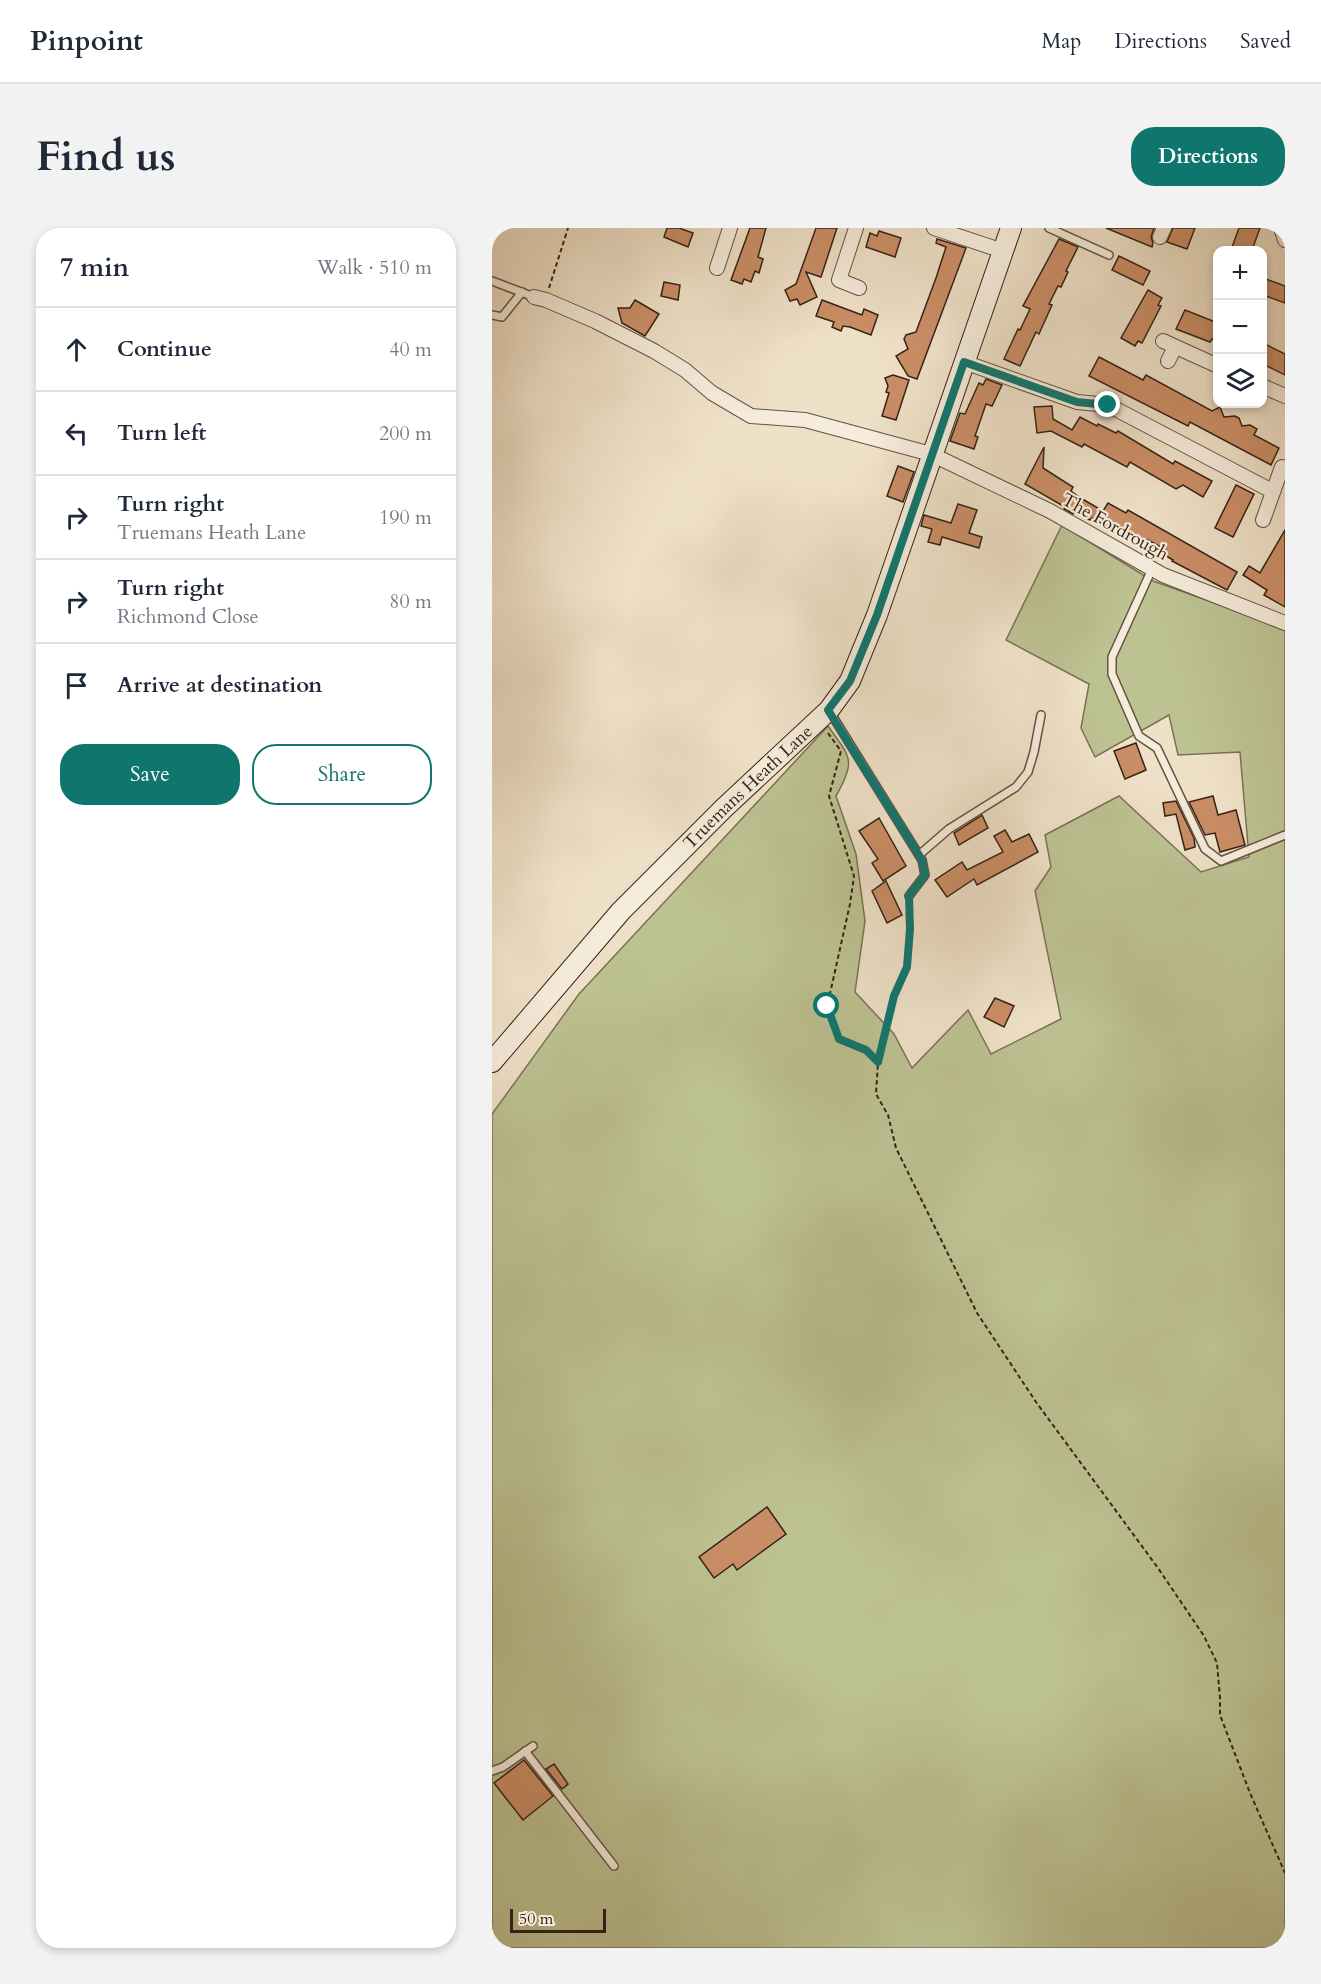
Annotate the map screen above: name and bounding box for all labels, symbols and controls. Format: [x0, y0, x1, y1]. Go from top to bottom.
text: Pinpoint [30, 22, 143, 60]
text: Map [1041, 27, 1081, 56]
text: Directions [1114, 27, 1207, 56]
text: Saved [1240, 27, 1291, 56]
button: Directions [1131, 127, 1285, 186]
text: Find us [36, 128, 176, 185]
map controls [1213, 246, 1267, 408]
button: + [1213, 246, 1267, 300]
text: 7 min [60, 250, 129, 285]
text: Walk · 510 m [317, 254, 432, 281]
button: − [1213, 300, 1267, 354]
icon: ahead [60, 333, 93, 366]
text: Continue [117, 334, 212, 364]
text: 40 m [389, 336, 432, 363]
button: layers [1213, 354, 1267, 408]
route end [1094, 391, 1120, 417]
icon: left [60, 417, 93, 450]
text: Turn left [117, 418, 206, 448]
text: 200 m [379, 420, 432, 447]
street label: The Fordrough [1057, 487, 1173, 567]
text: Turn right [117, 489, 224, 519]
icon: right [60, 501, 93, 534]
text: 190 m [379, 504, 432, 531]
text: Truemans Heath Lane [117, 519, 306, 546]
text: Turn right [117, 573, 224, 603]
icon: right [60, 585, 93, 618]
text: 80 m [389, 588, 432, 615]
text: Richmond Close [117, 603, 259, 630]
icon: arrive [60, 669, 93, 702]
text: Arrive at destination [117, 670, 322, 700]
street label: Truemans Heath Lane [677, 719, 818, 855]
button: Save [60, 744, 240, 805]
button: Share [252, 744, 432, 805]
route start [813, 992, 839, 1018]
scale bar [510, 1906, 606, 1934]
text: 50 m [519, 1908, 553, 1930]

